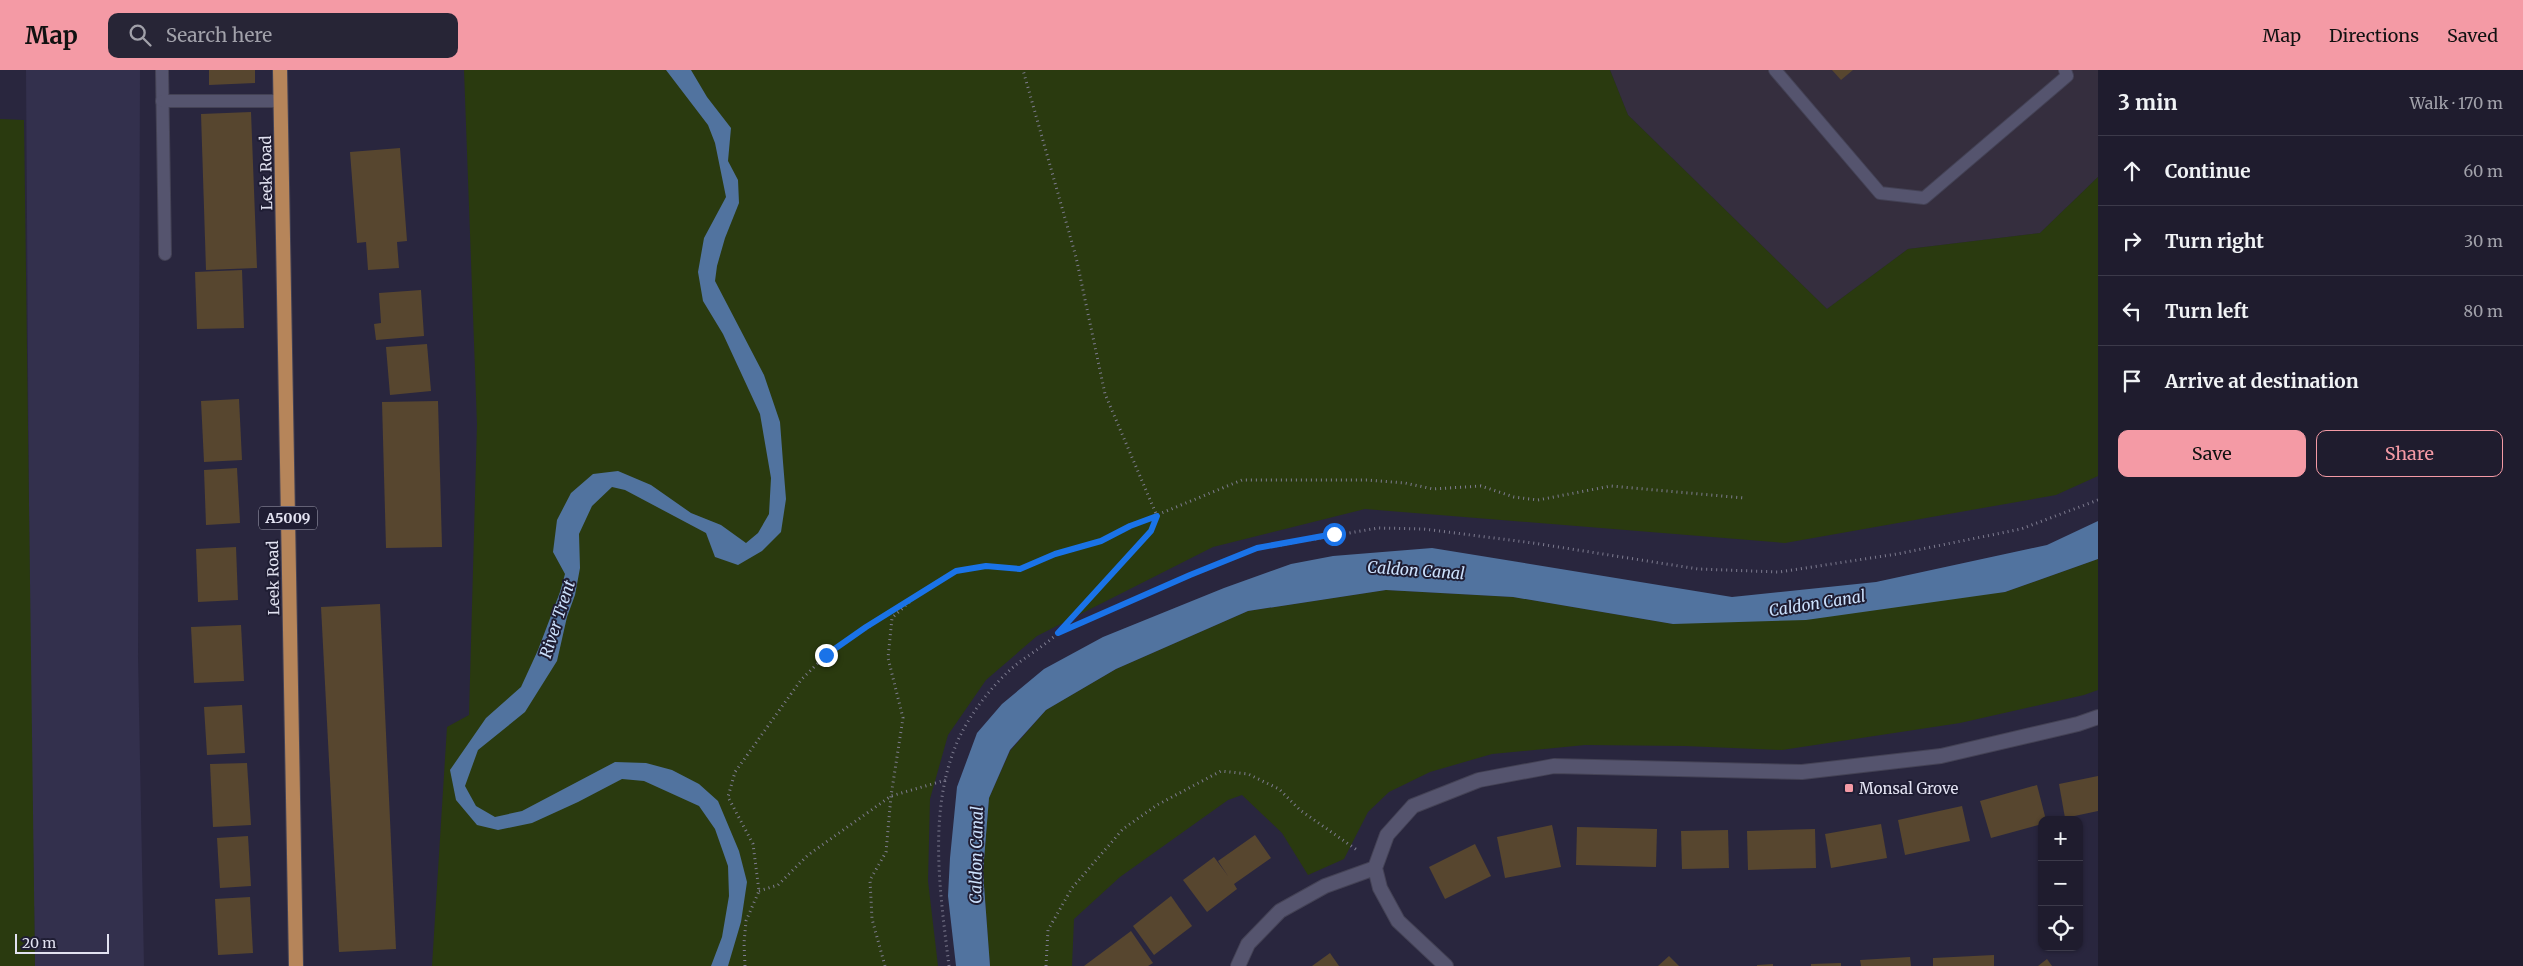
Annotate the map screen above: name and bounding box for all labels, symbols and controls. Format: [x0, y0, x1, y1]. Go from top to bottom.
search box [108, 13, 458, 58]
text: Map [25, 20, 78, 51]
icon: search [126, 21, 154, 49]
text: Search here [166, 23, 272, 47]
text: Map [2263, 24, 2301, 47]
text: Directions [2329, 24, 2419, 47]
text: Saved [2447, 24, 2498, 47]
text: 3 min [2118, 89, 2177, 116]
text: Walk · 170 m [2410, 93, 2503, 113]
street label: Leek Road [256, 135, 276, 211]
icon: ahead [2118, 157, 2146, 185]
text: Continue [2165, 159, 2251, 183]
text: 60 m [2463, 161, 2503, 181]
icon: right [2118, 227, 2146, 255]
text: Turn right [2165, 229, 2264, 253]
text: 30 m [2464, 231, 2503, 251]
icon: left [2118, 297, 2146, 325]
text: Turn left [2165, 299, 2249, 323]
text: 80 m [2464, 301, 2503, 321]
icon: arrive [2118, 367, 2146, 395]
text: Arrive at destination [2165, 369, 2359, 393]
button: Save [2118, 430, 2306, 477]
button: Share [2316, 430, 2503, 477]
road number: A5009 [259, 506, 317, 529]
route start [1323, 523, 1346, 546]
street label: Leek Road [263, 540, 283, 616]
water label: Caldon Canal [1367, 557, 1466, 583]
water label: River Trent [535, 577, 579, 660]
water label: Caldon Canal [1767, 585, 1867, 621]
route end [815, 644, 838, 667]
place label: Monsal Grove [1859, 779, 1958, 798]
marker: Monsal Grove [1843, 782, 1855, 794]
water label: Caldon Canal [965, 806, 987, 904]
map controls [2038, 816, 2083, 951]
button: + [2038, 816, 2083, 861]
button: − [2038, 861, 2083, 906]
button: locate [2038, 906, 2083, 951]
scale bar [15, 931, 109, 954]
text: 20 m [22, 934, 56, 952]

